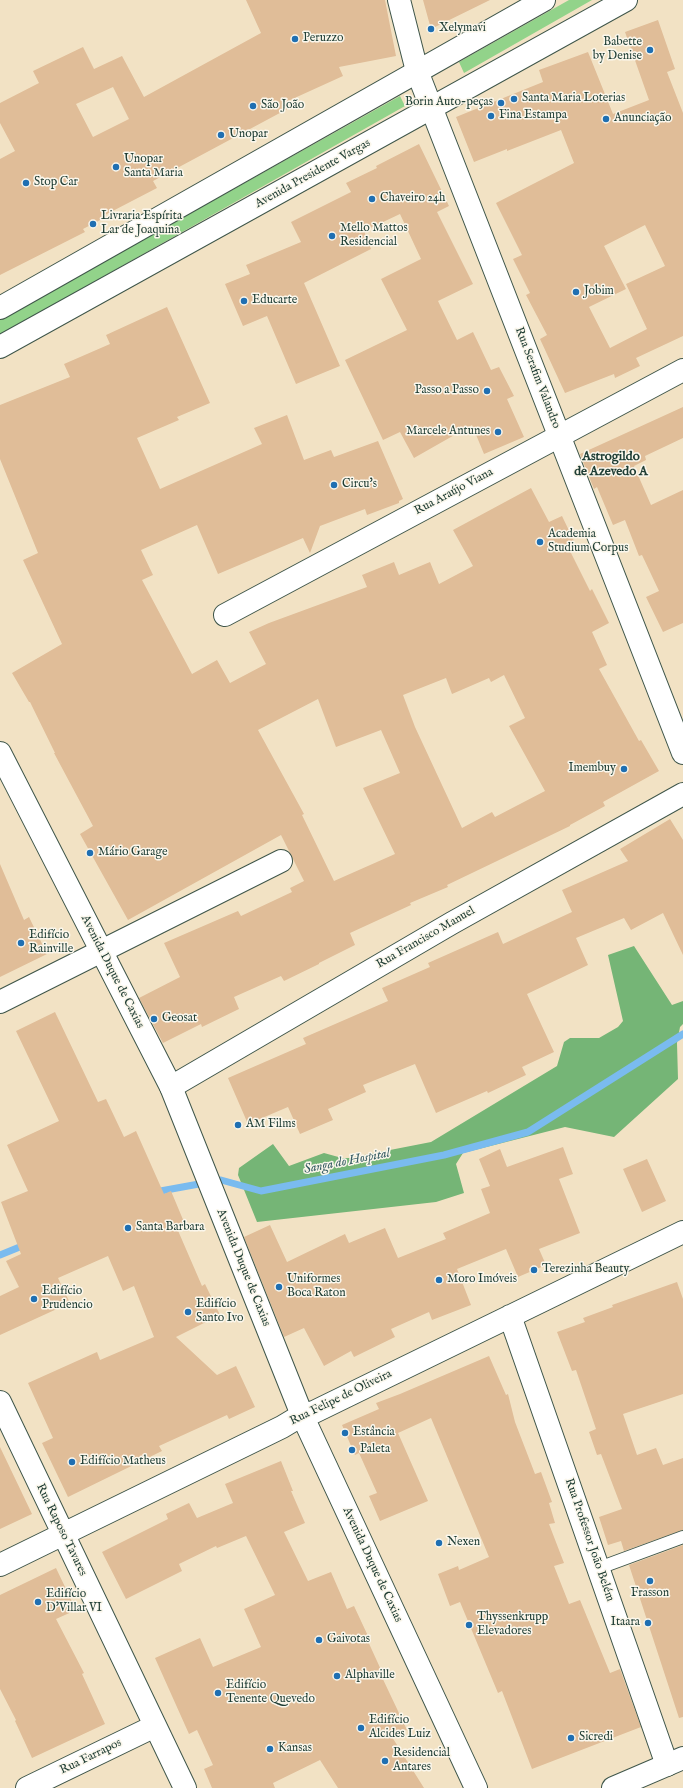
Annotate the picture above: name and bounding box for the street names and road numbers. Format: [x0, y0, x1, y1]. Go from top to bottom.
street label: Avenida Presidente Vargas [253, 136, 373, 212]
street label: Rua Serafim Valandro [511, 325, 563, 431]
street label: Rua Araújo Viana [412, 465, 496, 519]
street label: Rua Francisco Manuel [374, 904, 478, 972]
street label: Avenida Duque de Caxias [77, 913, 147, 1031]
street label: Avenida Duque de Caxias [213, 1207, 273, 1329]
street label: Rua Felipe de Oliveira [288, 1367, 394, 1429]
street label: Rua Professor João Belém [561, 1477, 617, 1603]
street label: Rua Raposo Tavares [32, 1481, 90, 1579]
street label: Avenida Duque de Caxias [339, 1505, 405, 1625]
street label: Rua Farrapos [58, 1736, 124, 1778]

